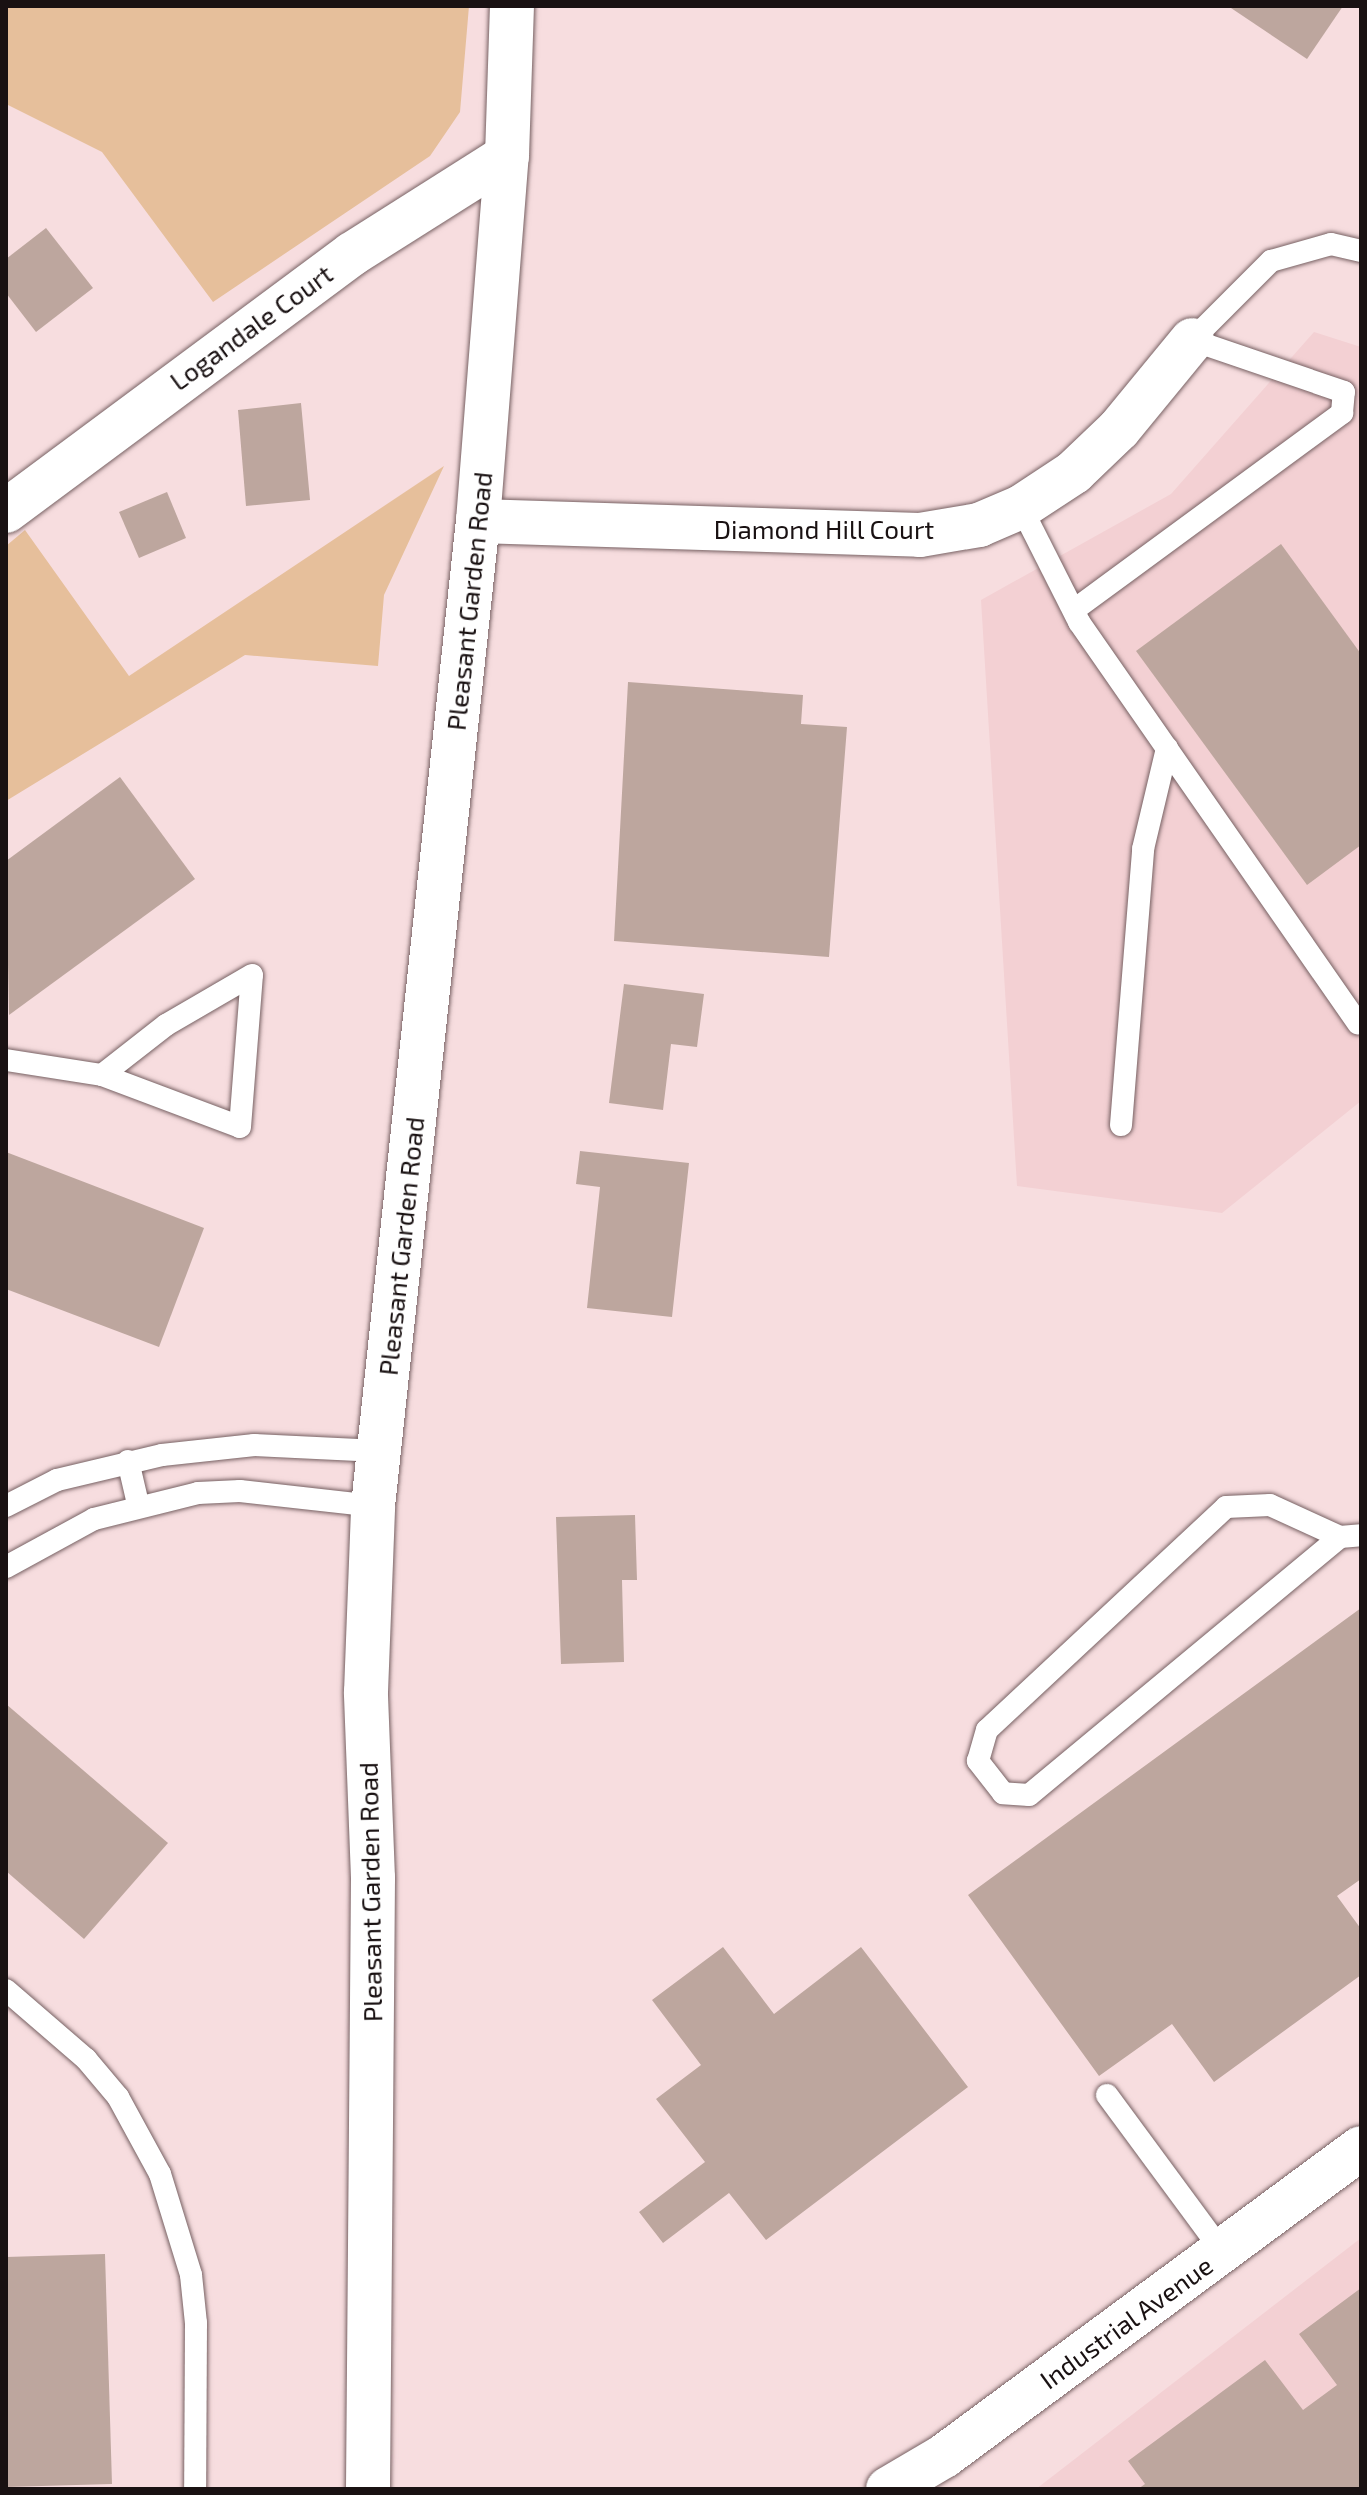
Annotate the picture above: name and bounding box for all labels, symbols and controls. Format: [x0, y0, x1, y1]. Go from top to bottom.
street label: Logandale Court [164, 258, 338, 396]
street label: Pleasant Garden Road [440, 470, 498, 732]
street label: Diamond Hill Court [713, 513, 935, 545]
street label: Pleasant Garden Road [372, 1115, 430, 1377]
street label: Pleasant Garden Road [352, 1762, 388, 2022]
street label: Industrial Avenue [1033, 2249, 1219, 2395]

